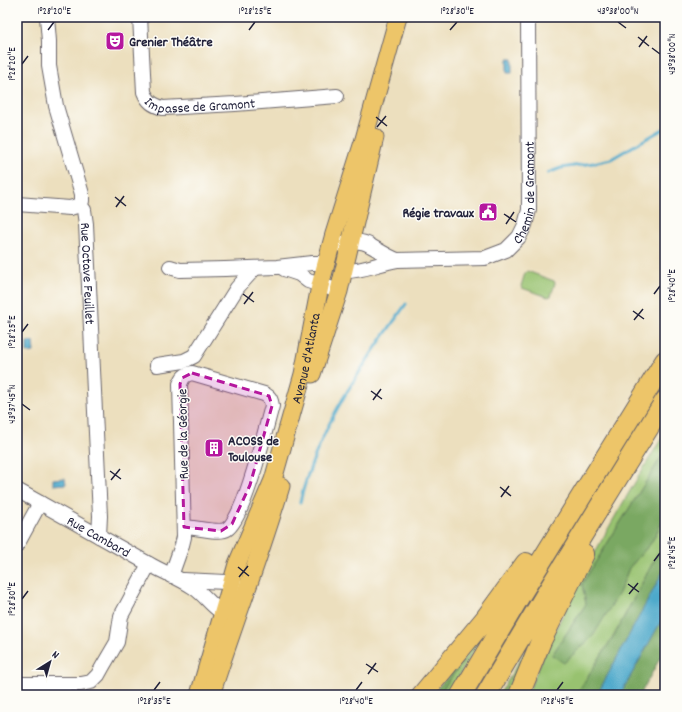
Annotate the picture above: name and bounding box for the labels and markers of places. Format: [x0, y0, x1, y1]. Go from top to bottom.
theatre icon: Grenier Théâtre [104, 30, 126, 52]
place label: Grenier Théâtre [129, 33, 213, 53]
public building icon: Régie travaux [477, 201, 499, 223]
place label: Régie travaux [403, 204, 475, 224]
place label: ACOSS de Toulouse [228, 432, 279, 468]
building icon: ACOSS de Toulouse [203, 437, 225, 459]

